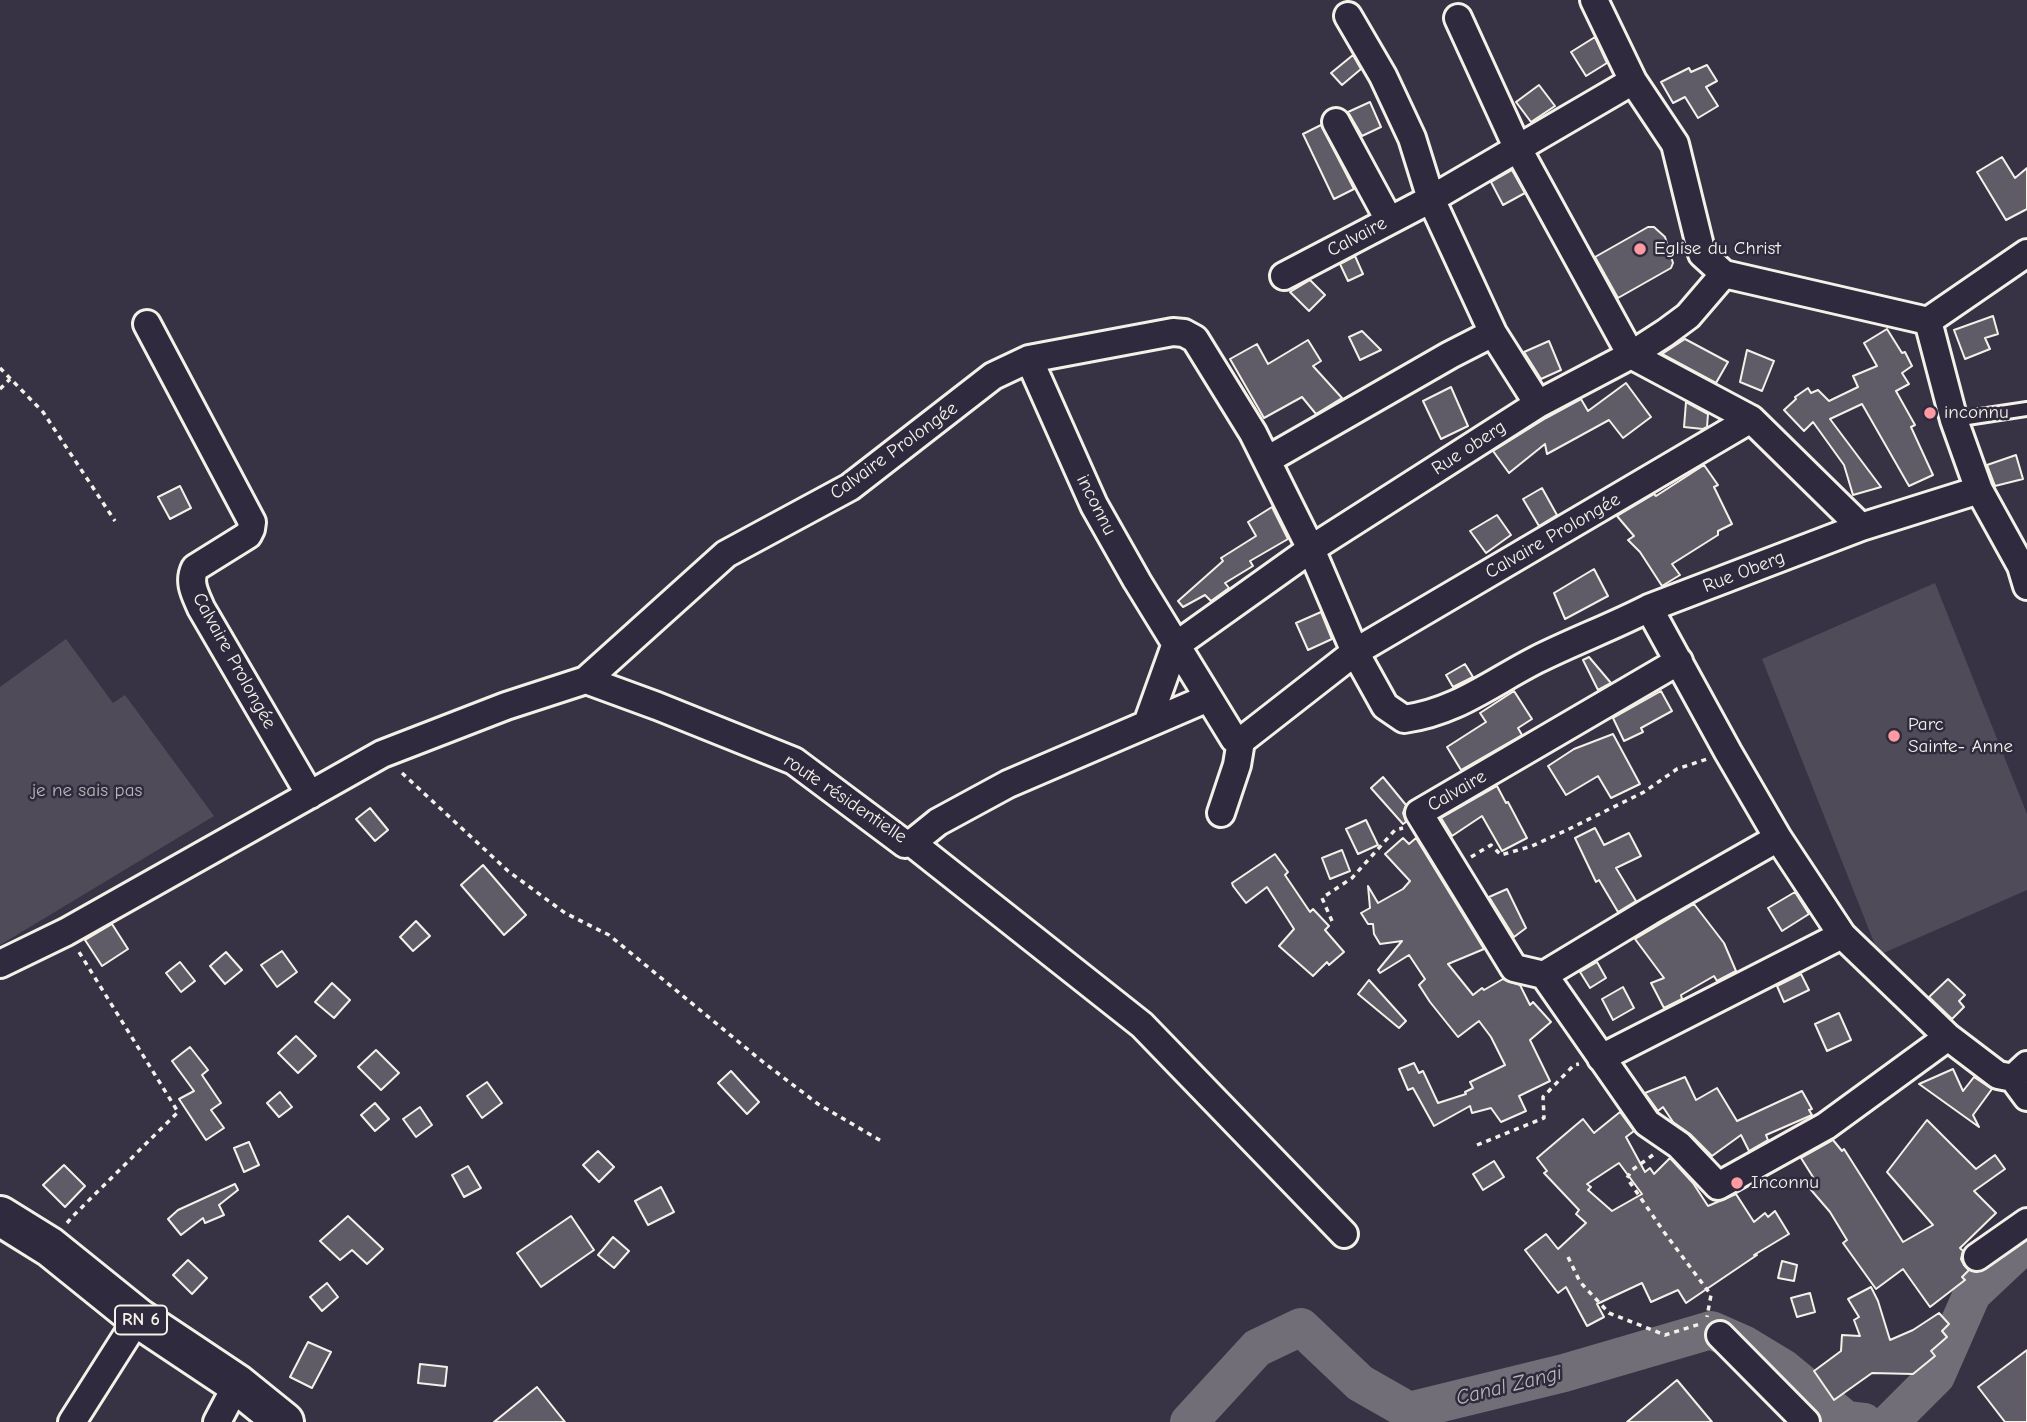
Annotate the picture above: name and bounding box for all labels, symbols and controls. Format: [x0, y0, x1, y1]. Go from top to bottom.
street label: Calvaire [1323, 212, 1391, 262]
place label: Eglise du Christ [1654, 238, 1781, 260]
marker: Eglise du Christ [1632, 241, 1648, 257]
street label: Calvaire Prolongée [826, 397, 962, 505]
place label: inconnu [1944, 402, 2009, 424]
marker: inconnu [1922, 405, 1938, 421]
street label: Rue oberg [1428, 416, 1510, 480]
street label: inconnu [1071, 471, 1121, 539]
street label: Calvaire Prolongée [1481, 488, 1625, 584]
street label: Rue Oberg [1700, 546, 1788, 598]
street label: Calvaire Prolongée [187, 589, 281, 733]
place label: Parc Sainte- Anne [1908, 714, 2013, 758]
marker: Parc Sainte- Anne [1886, 728, 1902, 744]
street label: route résidentielle [779, 749, 911, 849]
street label: Calvaire [1424, 765, 1490, 817]
park label: je ne sais pas [32, 780, 142, 802]
place label: Inconnu [1751, 1172, 1819, 1194]
marker: Inconnu [1729, 1175, 1745, 1191]
road number: RN 6 [115, 1306, 167, 1335]
water label: Canal Zangi [1454, 1361, 1564, 1411]

